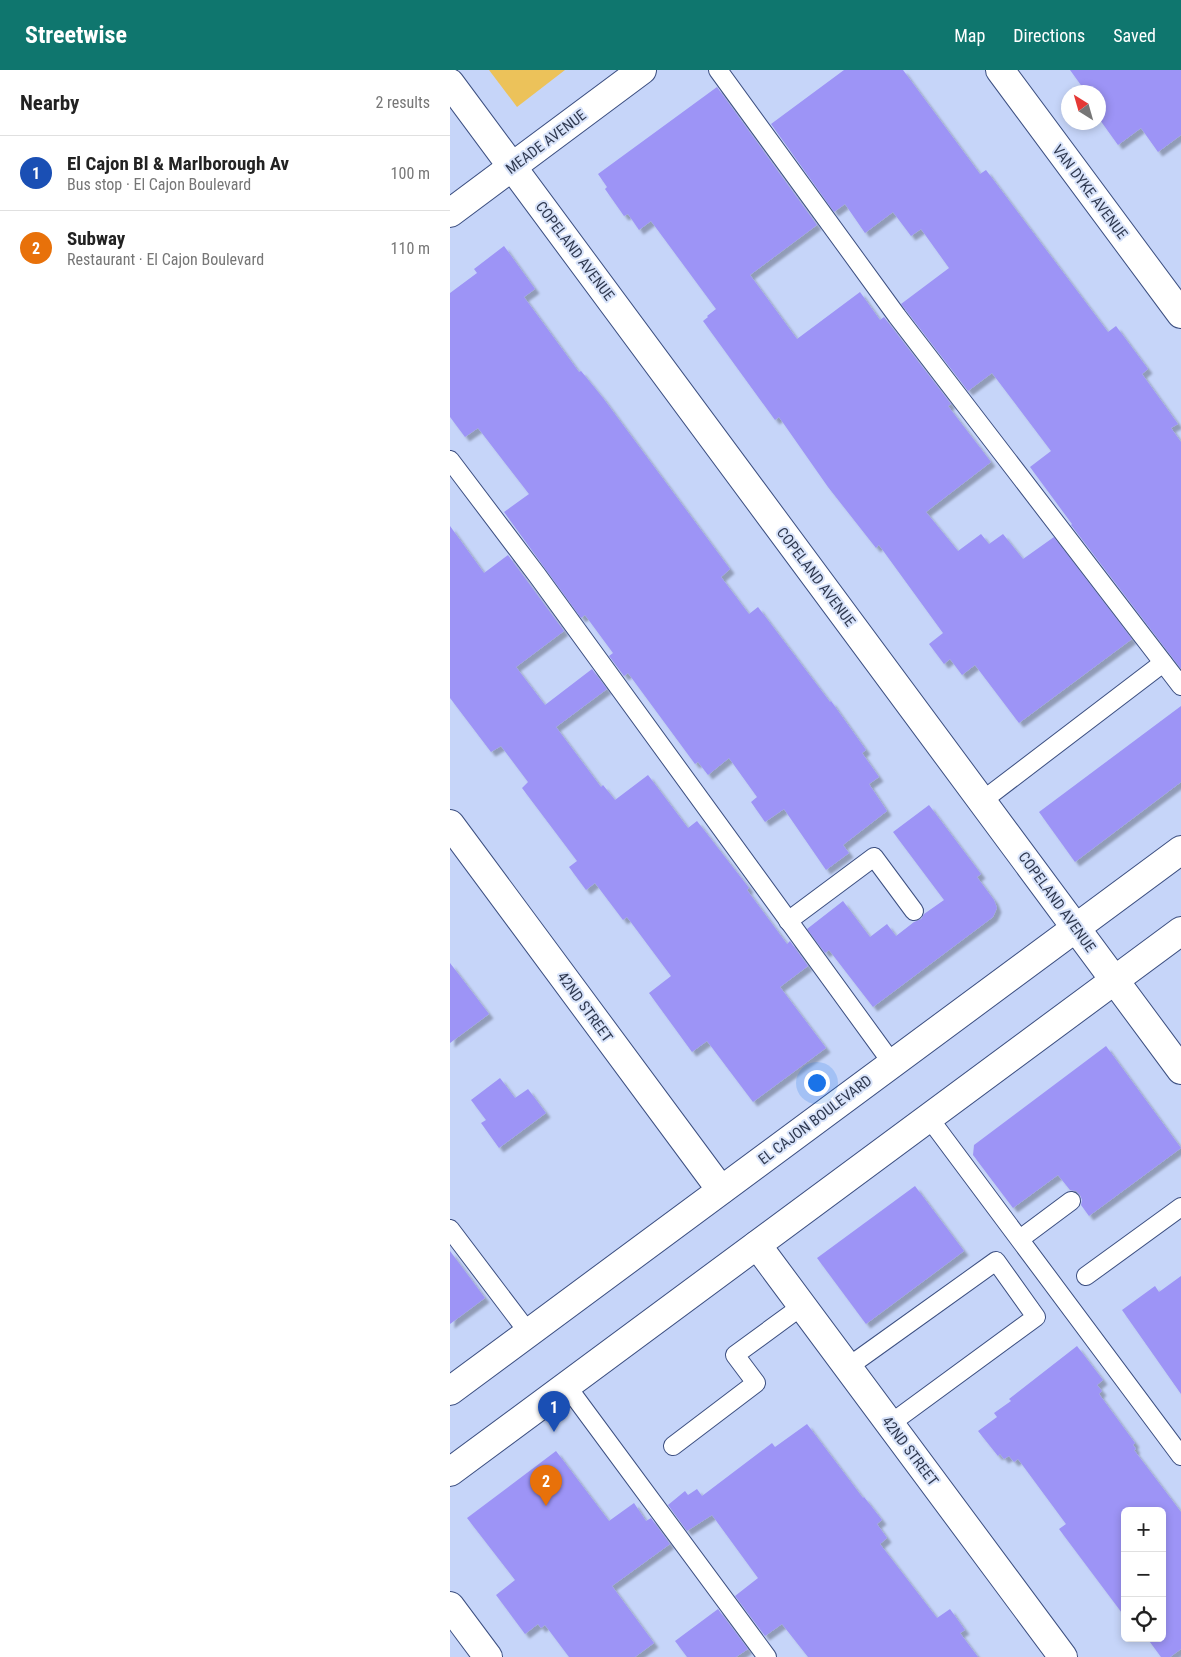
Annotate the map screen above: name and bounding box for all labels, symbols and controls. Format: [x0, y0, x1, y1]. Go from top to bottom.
text: Streetwise [25, 21, 127, 49]
text: Map [954, 25, 985, 46]
text: Directions [1013, 25, 1085, 46]
text: Saved [1113, 25, 1156, 46]
north arrow [1061, 85, 1106, 130]
text: Nearby [20, 91, 79, 115]
text: 2 results [375, 93, 430, 112]
street label: MEADE AVENUE [502, 106, 590, 178]
street label: VAN DYKE AVENUE [1049, 141, 1131, 243]
text: El Cajon Bl & Marlborough Av [67, 152, 289, 175]
text: 1 [32, 164, 40, 183]
text: 100 m [391, 164, 430, 183]
text: Bus stop · El Cajon Boulevard [67, 175, 251, 194]
street label: COPELAND AVENUE [532, 198, 618, 304]
text: Subway [67, 227, 125, 250]
text: 2 [32, 239, 40, 258]
text: 110 m [391, 239, 430, 258]
text: Restaurant · El Cajon Boulevard [67, 250, 264, 269]
street label: COPELAND AVENUE [773, 524, 859, 630]
street label: COPELAND AVENUE [1015, 848, 1099, 956]
street label: 42ND STREET [553, 968, 617, 1046]
your location [804, 1070, 830, 1096]
street label: EL CAJON BOULEVARD [755, 1071, 875, 1169]
pin: 1 [538, 1391, 570, 1432]
street label: 42ND STREET [878, 1413, 942, 1490]
pin: 2 [530, 1465, 562, 1506]
map controls [1121, 1507, 1166, 1642]
button: + [1121, 1507, 1166, 1552]
button: − [1121, 1552, 1166, 1597]
button: locate [1121, 1597, 1166, 1642]

